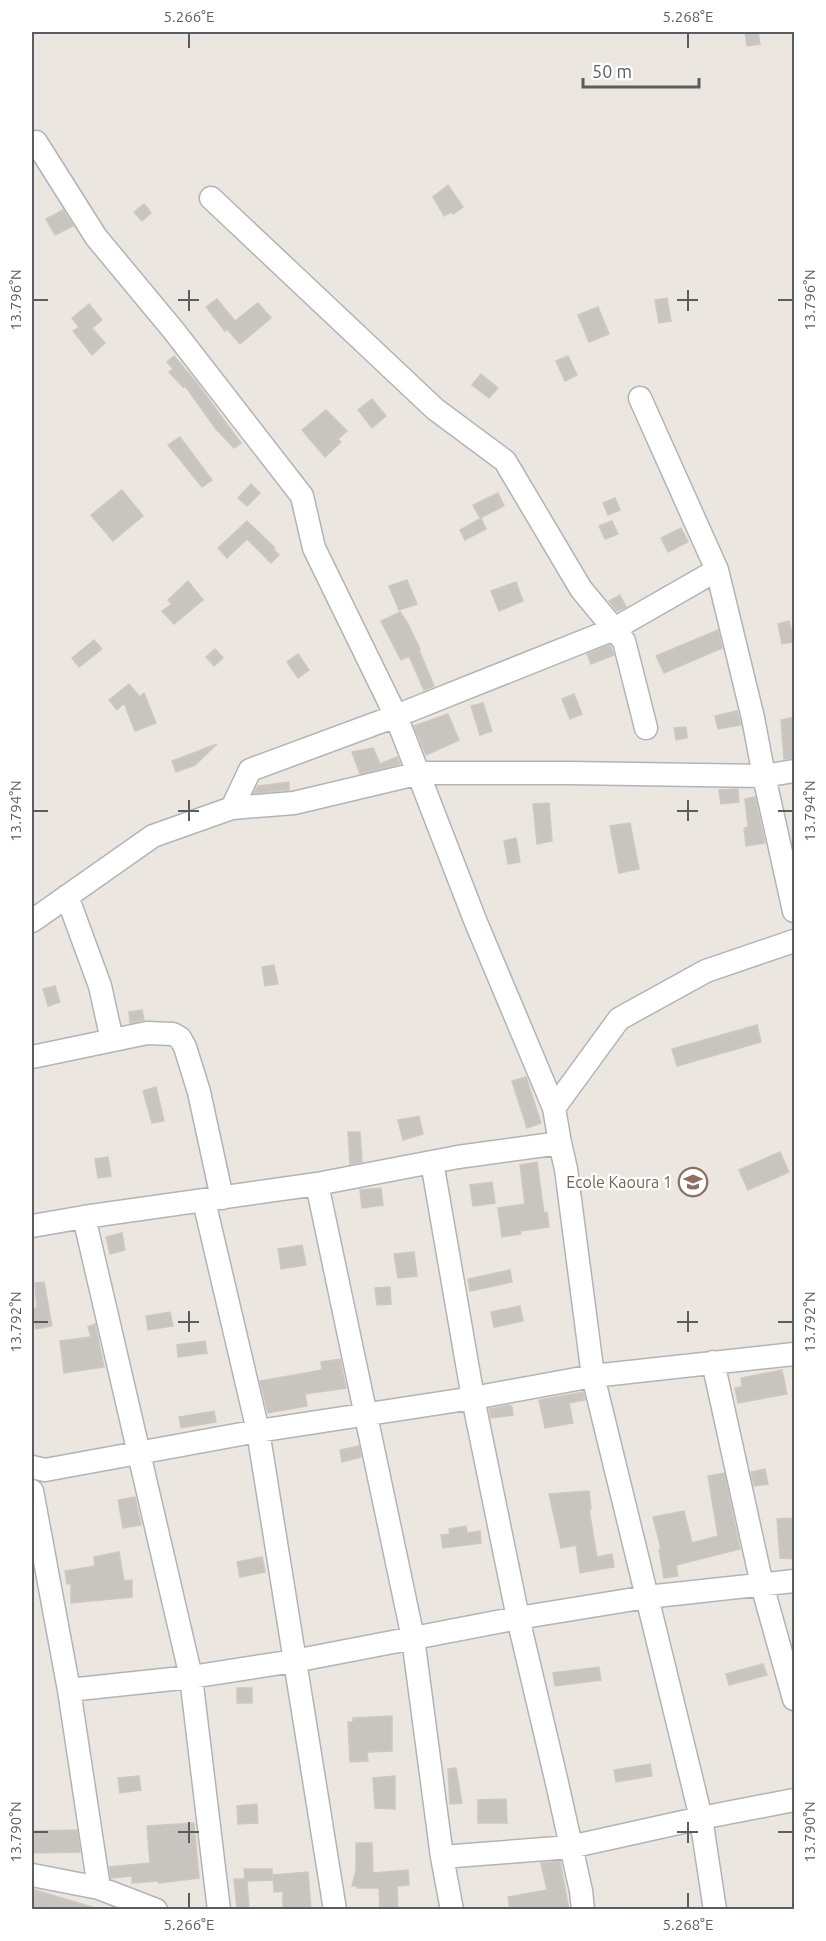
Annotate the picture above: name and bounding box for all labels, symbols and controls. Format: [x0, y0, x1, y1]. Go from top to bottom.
text: 5.266°E [164, 8, 214, 25]
text: 5.268°E [663, 8, 713, 25]
scale bar [583, 51, 698, 89]
text: 50 m [592, 61, 632, 81]
text: 13.796°N [7, 269, 24, 331]
text: 13.796°N [801, 269, 818, 331]
text: 13.794°N [7, 780, 24, 842]
text: 13.794°N [801, 780, 818, 842]
school or university icon: Ecole Kaoura 1 [677, 1166, 709, 1198]
place label: Ecole Kaoura 1 [566, 1173, 672, 1191]
text: 13.792°N [7, 1291, 24, 1353]
text: 13.792°N [801, 1291, 818, 1353]
text: 13.790°N [7, 1801, 24, 1863]
text: 13.790°N [801, 1801, 818, 1863]
text: 5.266°E [164, 1916, 214, 1933]
text: 5.268°E [663, 1916, 713, 1933]

